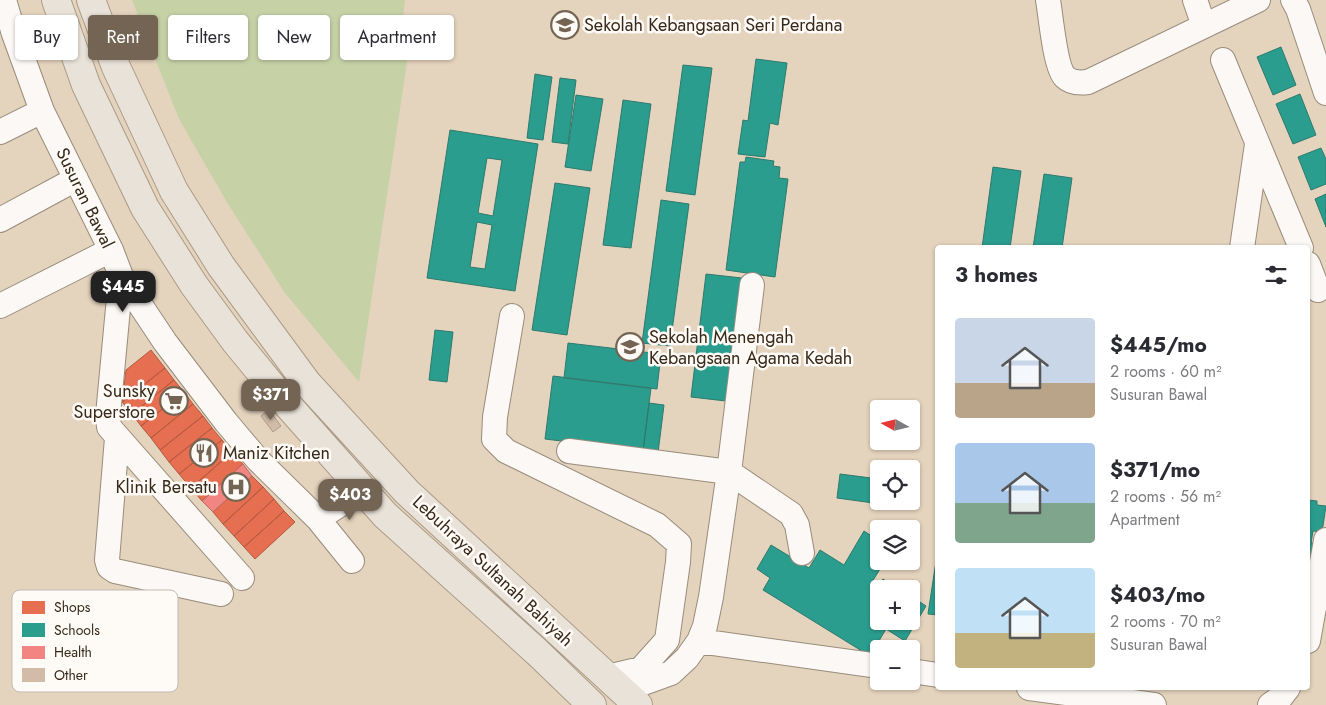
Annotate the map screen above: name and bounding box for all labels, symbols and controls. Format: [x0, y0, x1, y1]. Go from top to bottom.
school or university icon: Sekolah Kebangsaan Seri Perdana [550, 10, 580, 40]
place label: Sekolah Kebangsaan Seri Perdana [584, 12, 842, 38]
chip: Buy [15, 15, 78, 60]
chip: Rent [88, 15, 158, 60]
chip: Filters [168, 15, 248, 60]
chip: New [258, 15, 330, 60]
chip: Apartment [340, 15, 454, 60]
street label: Susuran Bawal [49, 143, 121, 253]
text: 3 homes [955, 260, 1038, 290]
icon: filters [1262, 261, 1290, 289]
pin: $445 [93, 270, 153, 313]
text: $445 [102, 275, 144, 298]
place label: Sekolah Menengah Kebangsaan Agama Kedah [649, 324, 852, 371]
text: $445/mo [1110, 330, 1207, 360]
school or university icon: Sekolah Menengah Kebangsaan Agama Kedah [615, 332, 645, 362]
icon: home [995, 338, 1055, 398]
text: 2 rooms · 60 m² [1110, 360, 1222, 383]
place label: Sunsky Superstore [73, 378, 155, 425]
pin: $371 [241, 378, 301, 421]
text: $371 [252, 383, 290, 406]
text: Susuran Bawal [1110, 383, 1207, 406]
supermarket icon: Sunsky Superstore [159, 386, 189, 416]
north arrow [870, 400, 920, 450]
map controls [870, 400, 920, 690]
restaurant icon: Maniz Kitchen [189, 438, 219, 468]
place label: Maniz Kitchen [223, 440, 330, 466]
text: $371/mo [1110, 455, 1200, 485]
button: locate [870, 460, 920, 510]
icon: home [995, 463, 1055, 523]
hospital icon: Klinik Bersatu [221, 472, 251, 502]
place label: Klinik Bersatu [115, 474, 217, 500]
pin: $403 [320, 478, 380, 521]
text: $403 [329, 483, 371, 506]
text: 2 rooms · 56 m² [1110, 485, 1221, 508]
street label: Lebuhraya Sultanah Bahiyah [407, 489, 579, 653]
text: Apartment [1110, 508, 1180, 531]
button: layers [870, 520, 920, 570]
button: + [870, 580, 920, 630]
text: $403/mo [1110, 580, 1205, 610]
icon: home [995, 588, 1055, 648]
legend [12, 590, 178, 692]
text: Shops [54, 597, 91, 617]
text: 2 rooms · 70 m² [1110, 610, 1221, 633]
text: Schools [54, 620, 100, 640]
text: Susuran Bawal [1110, 633, 1207, 656]
button: − [870, 640, 920, 690]
text: Health [54, 642, 92, 662]
text: Other [54, 665, 88, 685]

